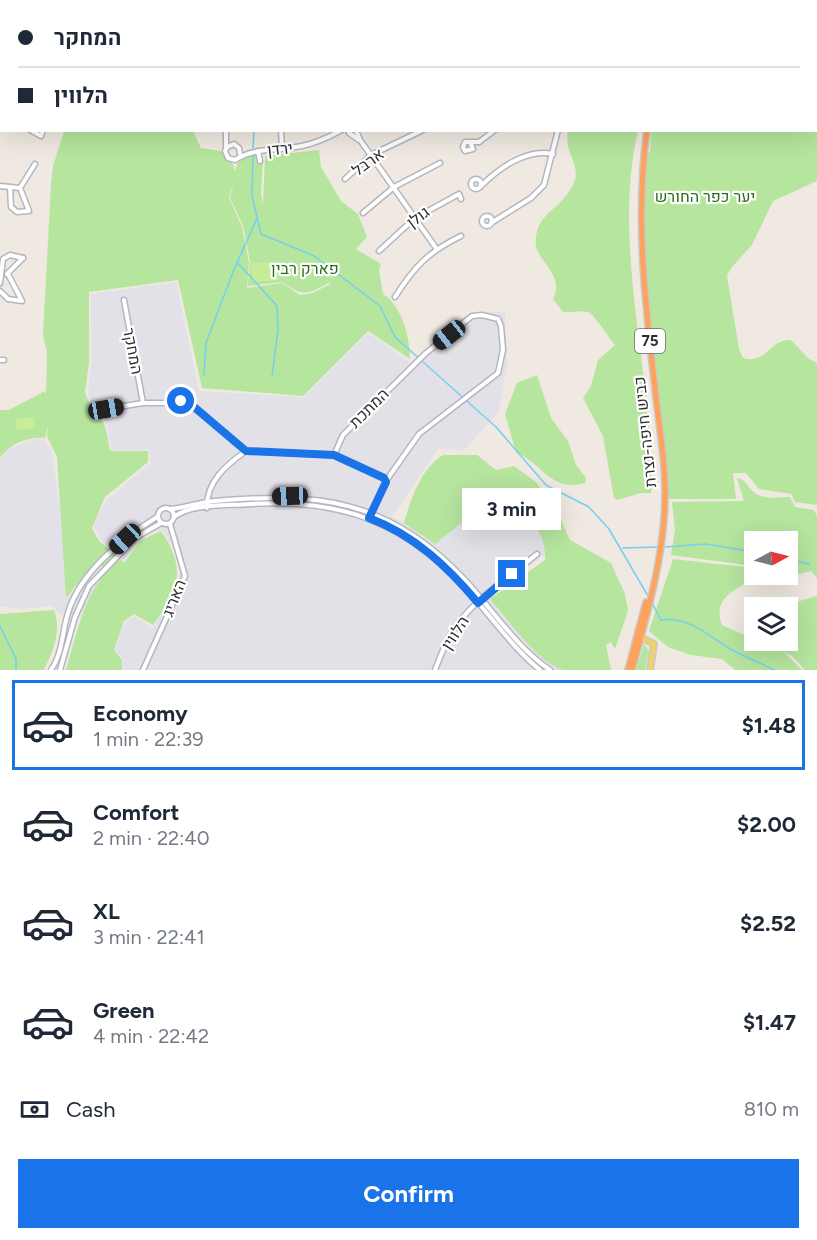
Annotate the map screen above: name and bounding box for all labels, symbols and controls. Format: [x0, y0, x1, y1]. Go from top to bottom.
text: המחקר [54, 24, 121, 51]
text: הלווין [54, 82, 108, 109]
street label: ירדן [266, 138, 294, 160]
street label: ארבל [348, 144, 388, 180]
park label: יער כפר החורש [655, 187, 755, 206]
street label: גולן [403, 202, 433, 232]
park label: פארק רבין [271, 259, 339, 278]
car [429, 317, 469, 353]
street label: המחקר [119, 326, 147, 376]
road number: 75 [635, 329, 665, 353]
street label: כביש חיפה-נצרת [630, 376, 660, 488]
street label: המתכת [345, 384, 393, 432]
route start [167, 387, 194, 414]
car [87, 397, 125, 421]
car [272, 486, 308, 506]
callout: 3 min [462, 487, 562, 529]
text: 3 min [487, 497, 536, 521]
car [106, 520, 144, 558]
north arrow [744, 531, 798, 585]
map controls [744, 531, 798, 651]
route end [498, 560, 525, 587]
street label: האריג [158, 577, 190, 619]
button: layers [744, 597, 798, 651]
street label: הלווין [437, 613, 473, 653]
icon: car [21, 698, 75, 752]
text: Economy [93, 700, 188, 727]
text: $1.48 [742, 712, 796, 739]
text: 1 min · 22:39 [93, 727, 204, 751]
icon: car [21, 797, 75, 851]
text: Comfort [93, 799, 179, 826]
text: $2.00 [737, 811, 796, 838]
text: 2 min · 22:40 [93, 826, 210, 850]
icon: car [21, 896, 75, 950]
text: XL [93, 898, 120, 925]
text: $2.52 [740, 910, 796, 937]
text: 3 min · 22:41 [93, 925, 205, 949]
icon: car [21, 995, 75, 1049]
text: Green [93, 997, 155, 1024]
text: $1.47 [743, 1009, 796, 1036]
text: 4 min · 22:42 [93, 1024, 209, 1048]
icon: cash [18, 1093, 51, 1126]
text: Cash [66, 1096, 116, 1123]
text: 810 m [744, 1097, 799, 1121]
button: Confirm [18, 1159, 799, 1228]

